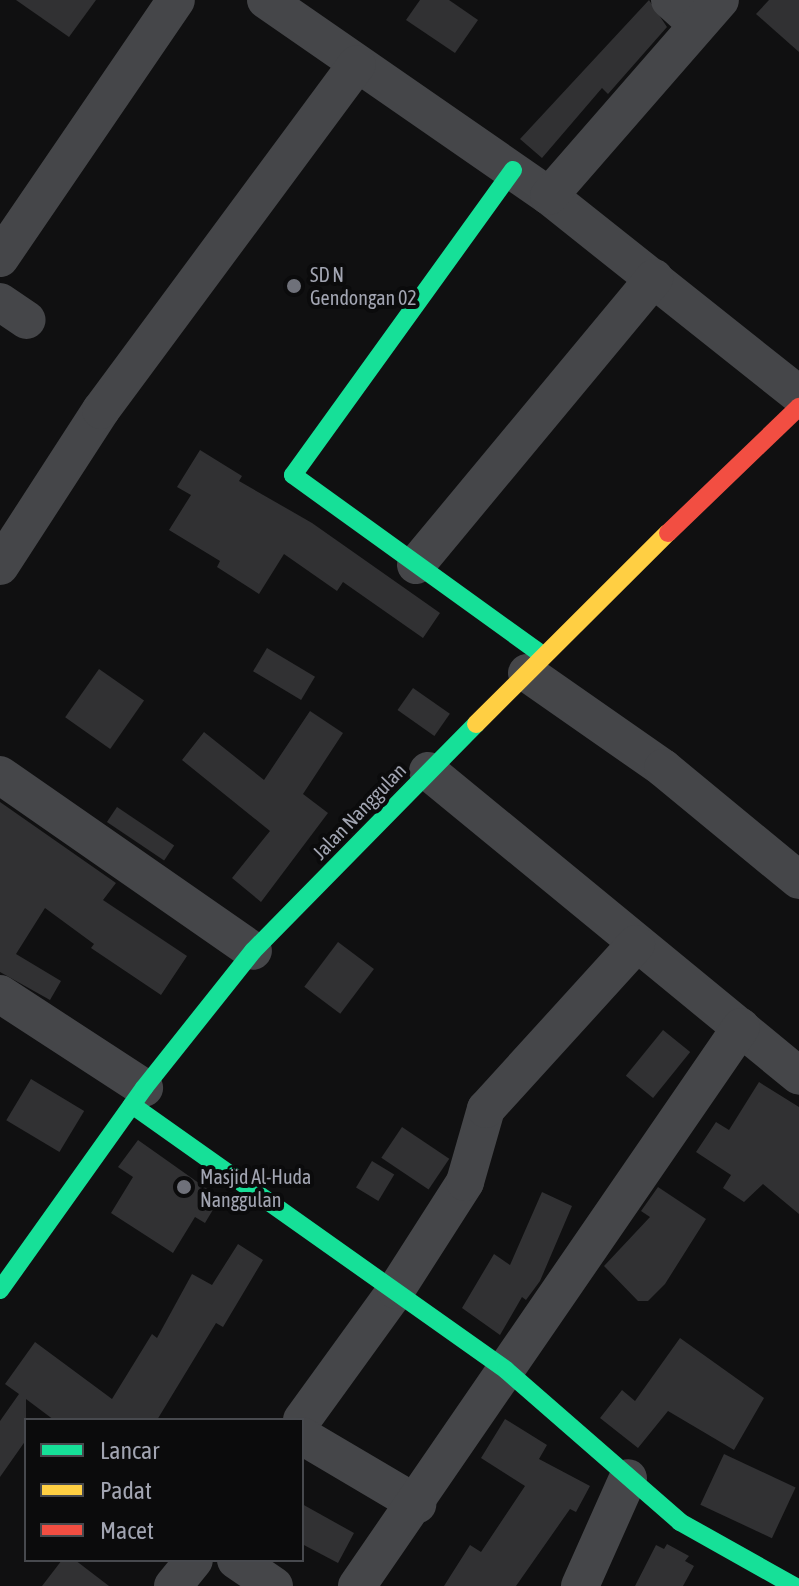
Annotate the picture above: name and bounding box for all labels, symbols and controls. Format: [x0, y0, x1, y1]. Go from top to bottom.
place label: SD N Gendongan 02 [310, 262, 417, 309]
marker: SD N Gendongan 02 [285, 277, 303, 295]
street label: Jalan Nanggulan [307, 758, 411, 864]
place label: Masjid Al-Huda Nanggulan [200, 1164, 311, 1211]
marker: Masjid Al-Huda Nanggulan [175, 1178, 193, 1196]
legend [24, 1418, 304, 1562]
text: Lancar [100, 1437, 159, 1464]
text: Padat [100, 1477, 152, 1504]
text: Macet [100, 1517, 154, 1544]

